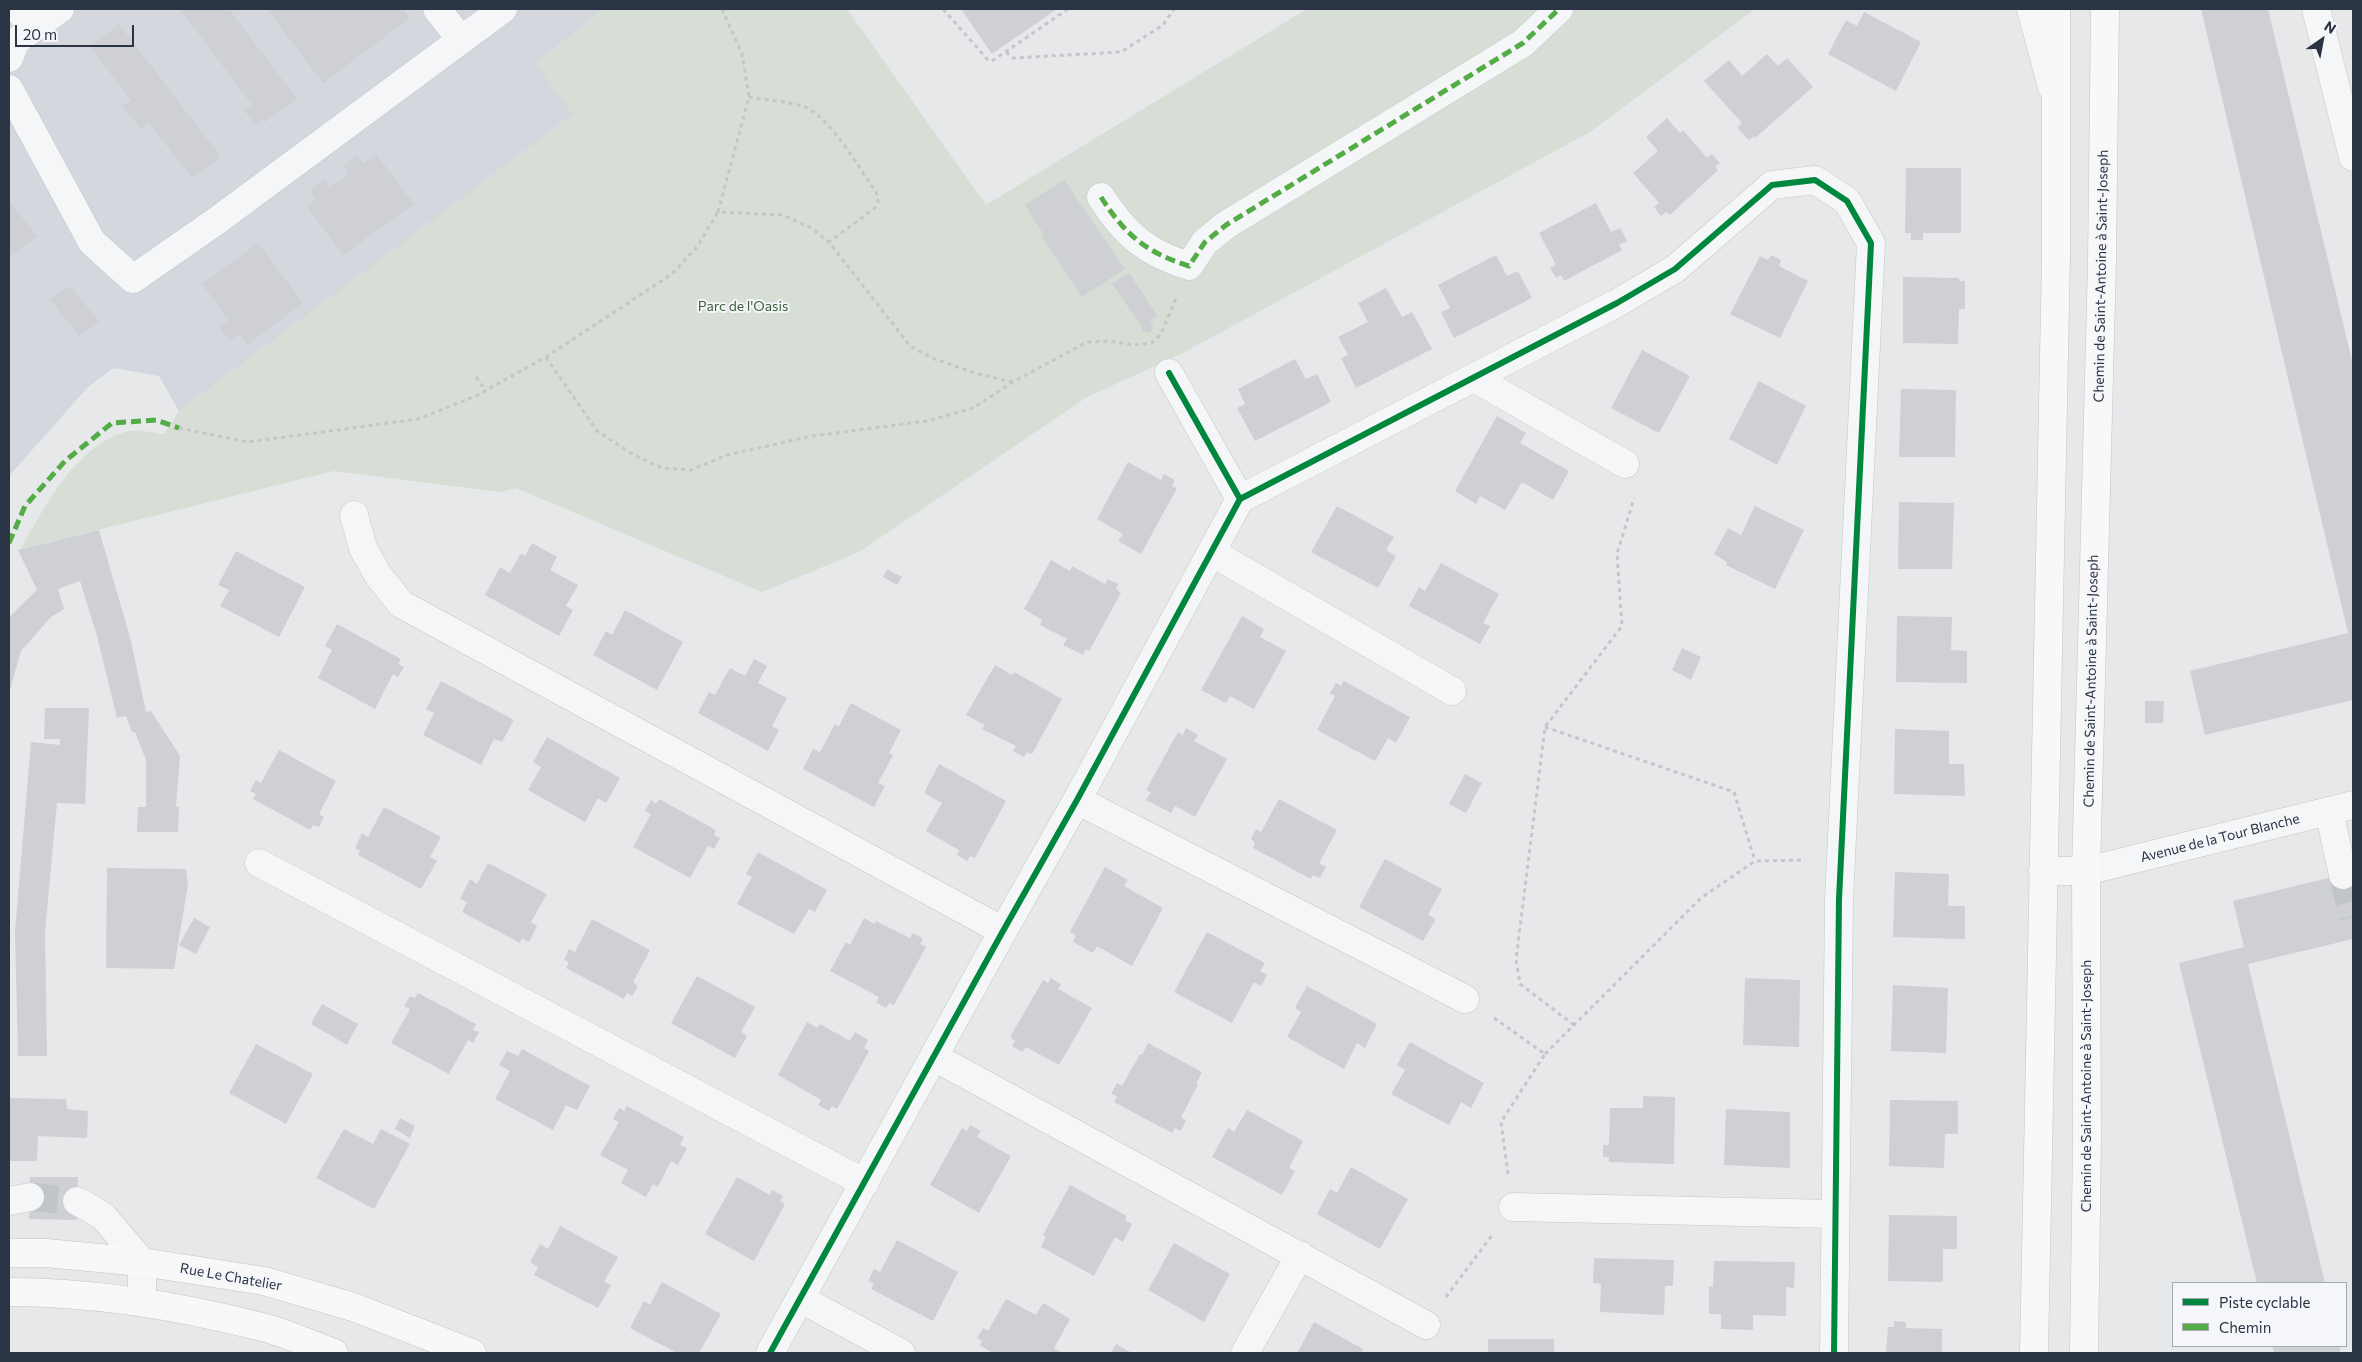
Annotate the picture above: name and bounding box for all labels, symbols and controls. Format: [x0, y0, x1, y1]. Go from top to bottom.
scale bar [18, 15, 136, 47]
north arrow [2297, 15, 2347, 65]
text: N [2321, 17, 2339, 37]
text: 20 m [23, 25, 57, 43]
street label: Chemin de Saint-Antoine à Saint-Joseph [2090, 150, 2112, 402]
park label: Parc de l'Oasis [698, 298, 788, 314]
street label: Chemin de Saint-Antoine à Saint-Joseph [2080, 555, 2102, 807]
street label: Avenue de la Tour Blanche [2139, 810, 2301, 866]
street label: Chemin de Saint-Antoine à Saint-Joseph [2078, 960, 2094, 1212]
street label: Rue Le Chatelier [179, 1260, 283, 1294]
legend [2172, 1282, 2347, 1347]
text: Piste cyclable [2219, 1293, 2310, 1311]
text: Chemin [2219, 1318, 2271, 1336]

